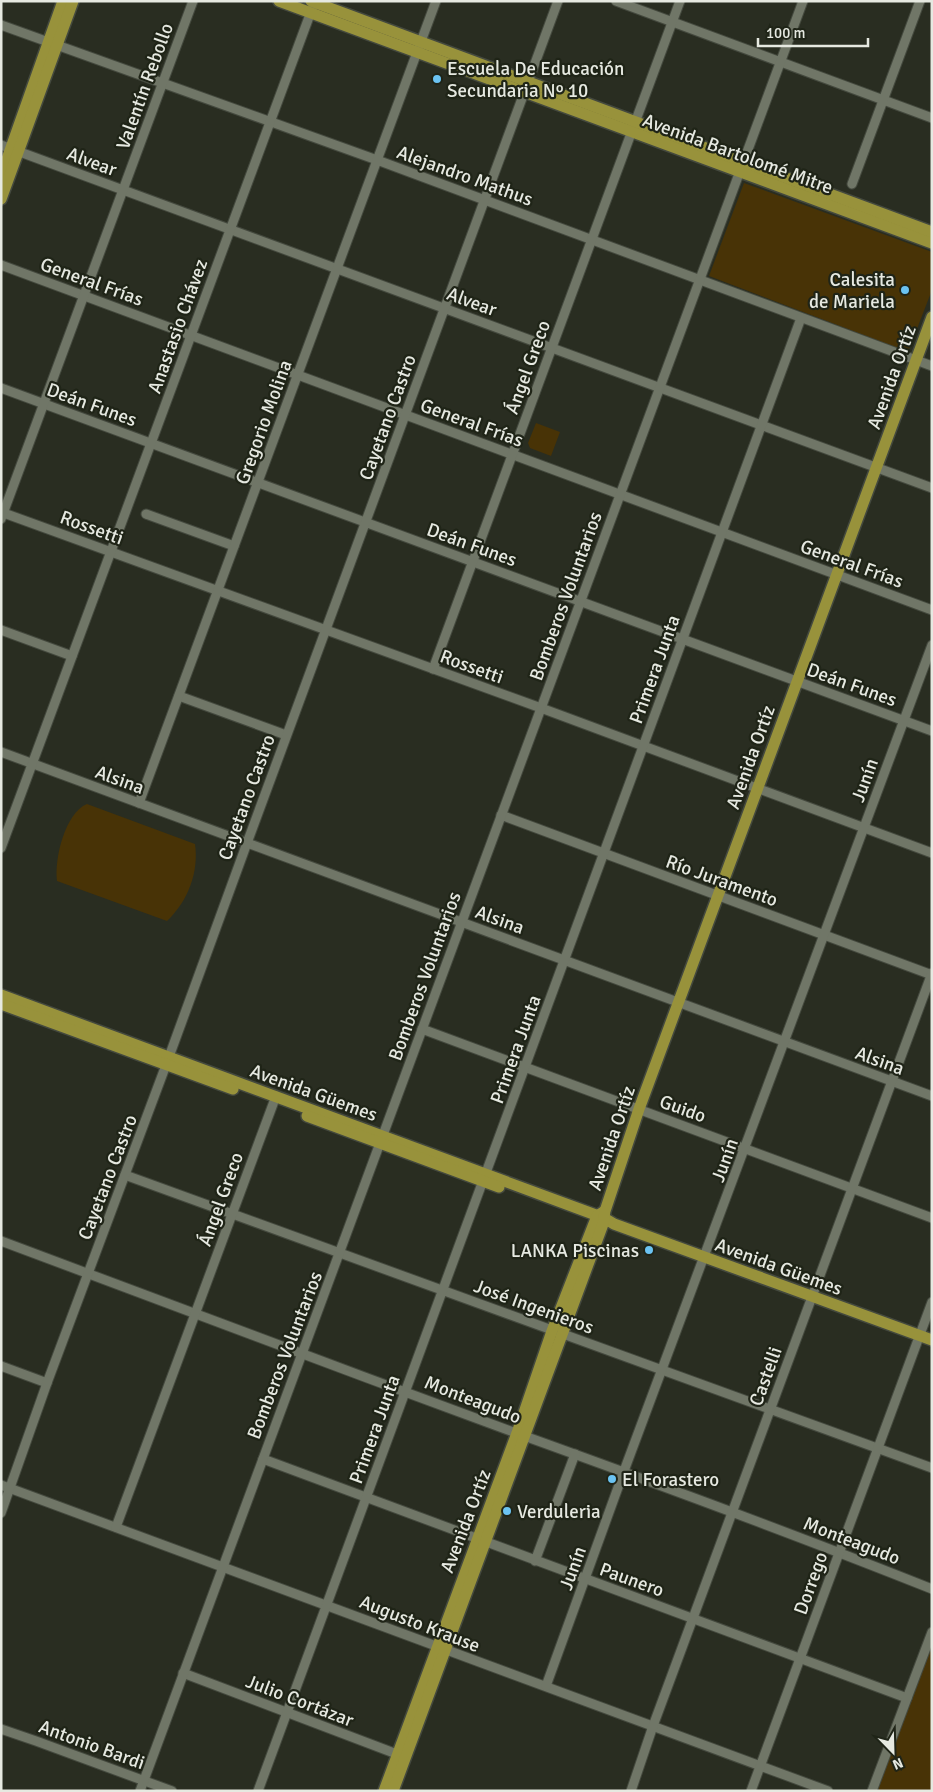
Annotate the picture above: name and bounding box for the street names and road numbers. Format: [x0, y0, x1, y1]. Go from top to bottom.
street label: Valentín Rebollo [111, 20, 179, 153]
street label: Avenida Bartolomé Mitre [639, 108, 836, 200]
street label: Alejandro Mathus [393, 140, 536, 212]
street label: Alvear [63, 142, 120, 182]
street label: General Frías [37, 252, 146, 312]
street label: Anastasio Chávez [142, 256, 213, 397]
street label: Alvear [443, 282, 500, 322]
street label: Ángel Greco [500, 317, 556, 418]
street label: Avenida Ortíz [862, 322, 922, 433]
street label: Cayetano Castro [354, 351, 422, 483]
street label: Gregorio Molina [230, 357, 298, 488]
street label: Deán Funes [43, 378, 140, 432]
street label: General Frías [417, 393, 526, 453]
street label: Rossetti [57, 505, 127, 550]
street label: Bomberos Voluntarios [524, 509, 608, 684]
street label: Deán Funes [423, 518, 520, 572]
street label: General Frías [797, 534, 906, 594]
street label: Primera Junta [624, 612, 686, 727]
street label: Rossetti [437, 644, 507, 689]
street label: Deán Funes [803, 658, 900, 712]
street label: Avenida Ortíz [721, 702, 781, 813]
street label: Cayetano Castro [213, 731, 281, 863]
street label: Junín [846, 755, 884, 805]
street label: Alsina [92, 760, 147, 800]
street label: Río Juramento [662, 850, 781, 912]
street label: Bomberos Voluntarios [383, 889, 467, 1064]
street label: Alsina [472, 900, 527, 940]
street label: Primera Junta [485, 992, 547, 1107]
street label: Alsina [852, 1041, 907, 1081]
street label: Avenida Güemes [247, 1059, 381, 1127]
street label: Avenida Ortíz [583, 1083, 641, 1194]
street label: Guido [656, 1090, 709, 1128]
street label: Cayetano Castro [73, 1111, 143, 1243]
street label: Junín [706, 1135, 744, 1185]
street label: Ángel Greco [193, 1149, 249, 1250]
street label: Avenida Güemes [712, 1233, 846, 1301]
street label: Bomberos Voluntarios [242, 1268, 328, 1443]
street label: José Ingenieros [470, 1274, 597, 1340]
street label: Castelli [744, 1343, 788, 1409]
street label: Monteagudo [421, 1371, 524, 1429]
street label: Primera Junta [344, 1372, 406, 1487]
street label: Avenida Ortíz [435, 1466, 497, 1577]
street label: Monteagudo [800, 1512, 903, 1570]
street label: Junín [554, 1543, 592, 1593]
street label: Dorrego [789, 1548, 833, 1618]
street label: Paunero [596, 1557, 667, 1603]
street label: Augusto Krause [356, 1590, 483, 1658]
street label: Julio Cortázar [242, 1669, 357, 1732]
street label: Antonio Bardi [35, 1715, 148, 1775]

